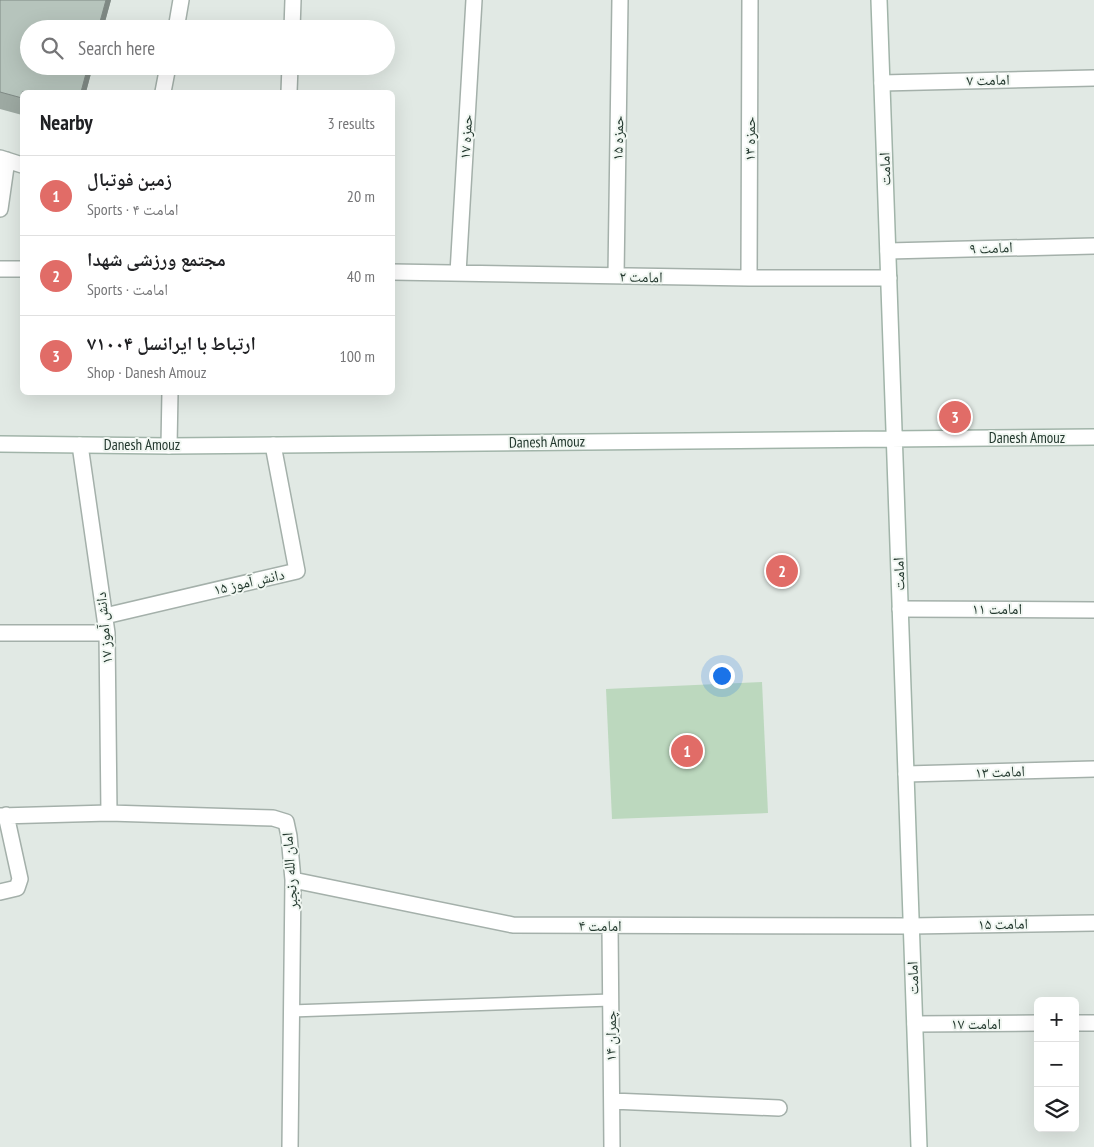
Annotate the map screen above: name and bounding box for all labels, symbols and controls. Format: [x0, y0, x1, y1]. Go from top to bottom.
search box [20, 20, 395, 75]
icon: search [38, 34, 66, 62]
text: Search here [78, 36, 155, 60]
street label: امامت ۷ [966, 70, 1010, 89]
text: Nearby [40, 109, 93, 136]
text: 3 results [328, 113, 375, 133]
street label: حمزه ۱۷ [455, 114, 476, 160]
street label: حمزه ۱۵ [608, 115, 627, 160]
street label: حمزه ۱۳ [740, 116, 759, 161]
street label: امامت [874, 152, 895, 186]
text: زمین فوتبال [87, 167, 172, 191]
text: 1 [52, 186, 60, 206]
text: 20 m [347, 186, 375, 206]
text: Sports · امامت ۴ [87, 199, 179, 219]
street label: امامت ۹ [969, 237, 1013, 258]
text: مجتمع ورزشی شهدا [87, 247, 226, 271]
text: 2 [52, 266, 60, 286]
text: 40 m [347, 266, 375, 286]
street label: امامت ۲ [619, 267, 663, 286]
text: Sports · امامت [87, 279, 168, 299]
text: ارتباط با ایرانسل ۷۱۰۰۴ [87, 331, 256, 355]
text: 3 [52, 346, 60, 366]
text: 100 m [340, 346, 375, 366]
text: Shop · Danesh Amouz [87, 362, 206, 382]
pin: 3 [939, 398, 971, 436]
street label: Danesh Amouz [989, 428, 1065, 447]
street label: Danesh Amouz [509, 431, 585, 452]
street label: Danesh Amouz [104, 435, 180, 454]
pin: 2 [766, 552, 798, 590]
street label: امامت [888, 557, 909, 591]
street label: دانش آموز ۱۵ [212, 564, 286, 600]
street label: دانش آموز ۱۷ [91, 591, 117, 665]
street label: امامت ۱۱ [972, 599, 1022, 618]
your location [709, 663, 735, 689]
pin: 1 [671, 732, 703, 770]
street label: امامت ۱۳ [975, 761, 1025, 782]
street label: امان الله رنجبر [277, 832, 303, 911]
street label: امامت ۱۵ [978, 914, 1028, 933]
street label: امامت ۴ [578, 916, 622, 935]
street label: امامت [902, 961, 923, 995]
map controls [1034, 997, 1079, 1132]
button: + [1034, 997, 1079, 1042]
street label: چمران ۱۴ [601, 1010, 621, 1061]
street label: امامت ۱۷ [951, 1014, 1001, 1033]
button: − [1034, 1042, 1079, 1087]
button: layers [1034, 1087, 1079, 1132]

